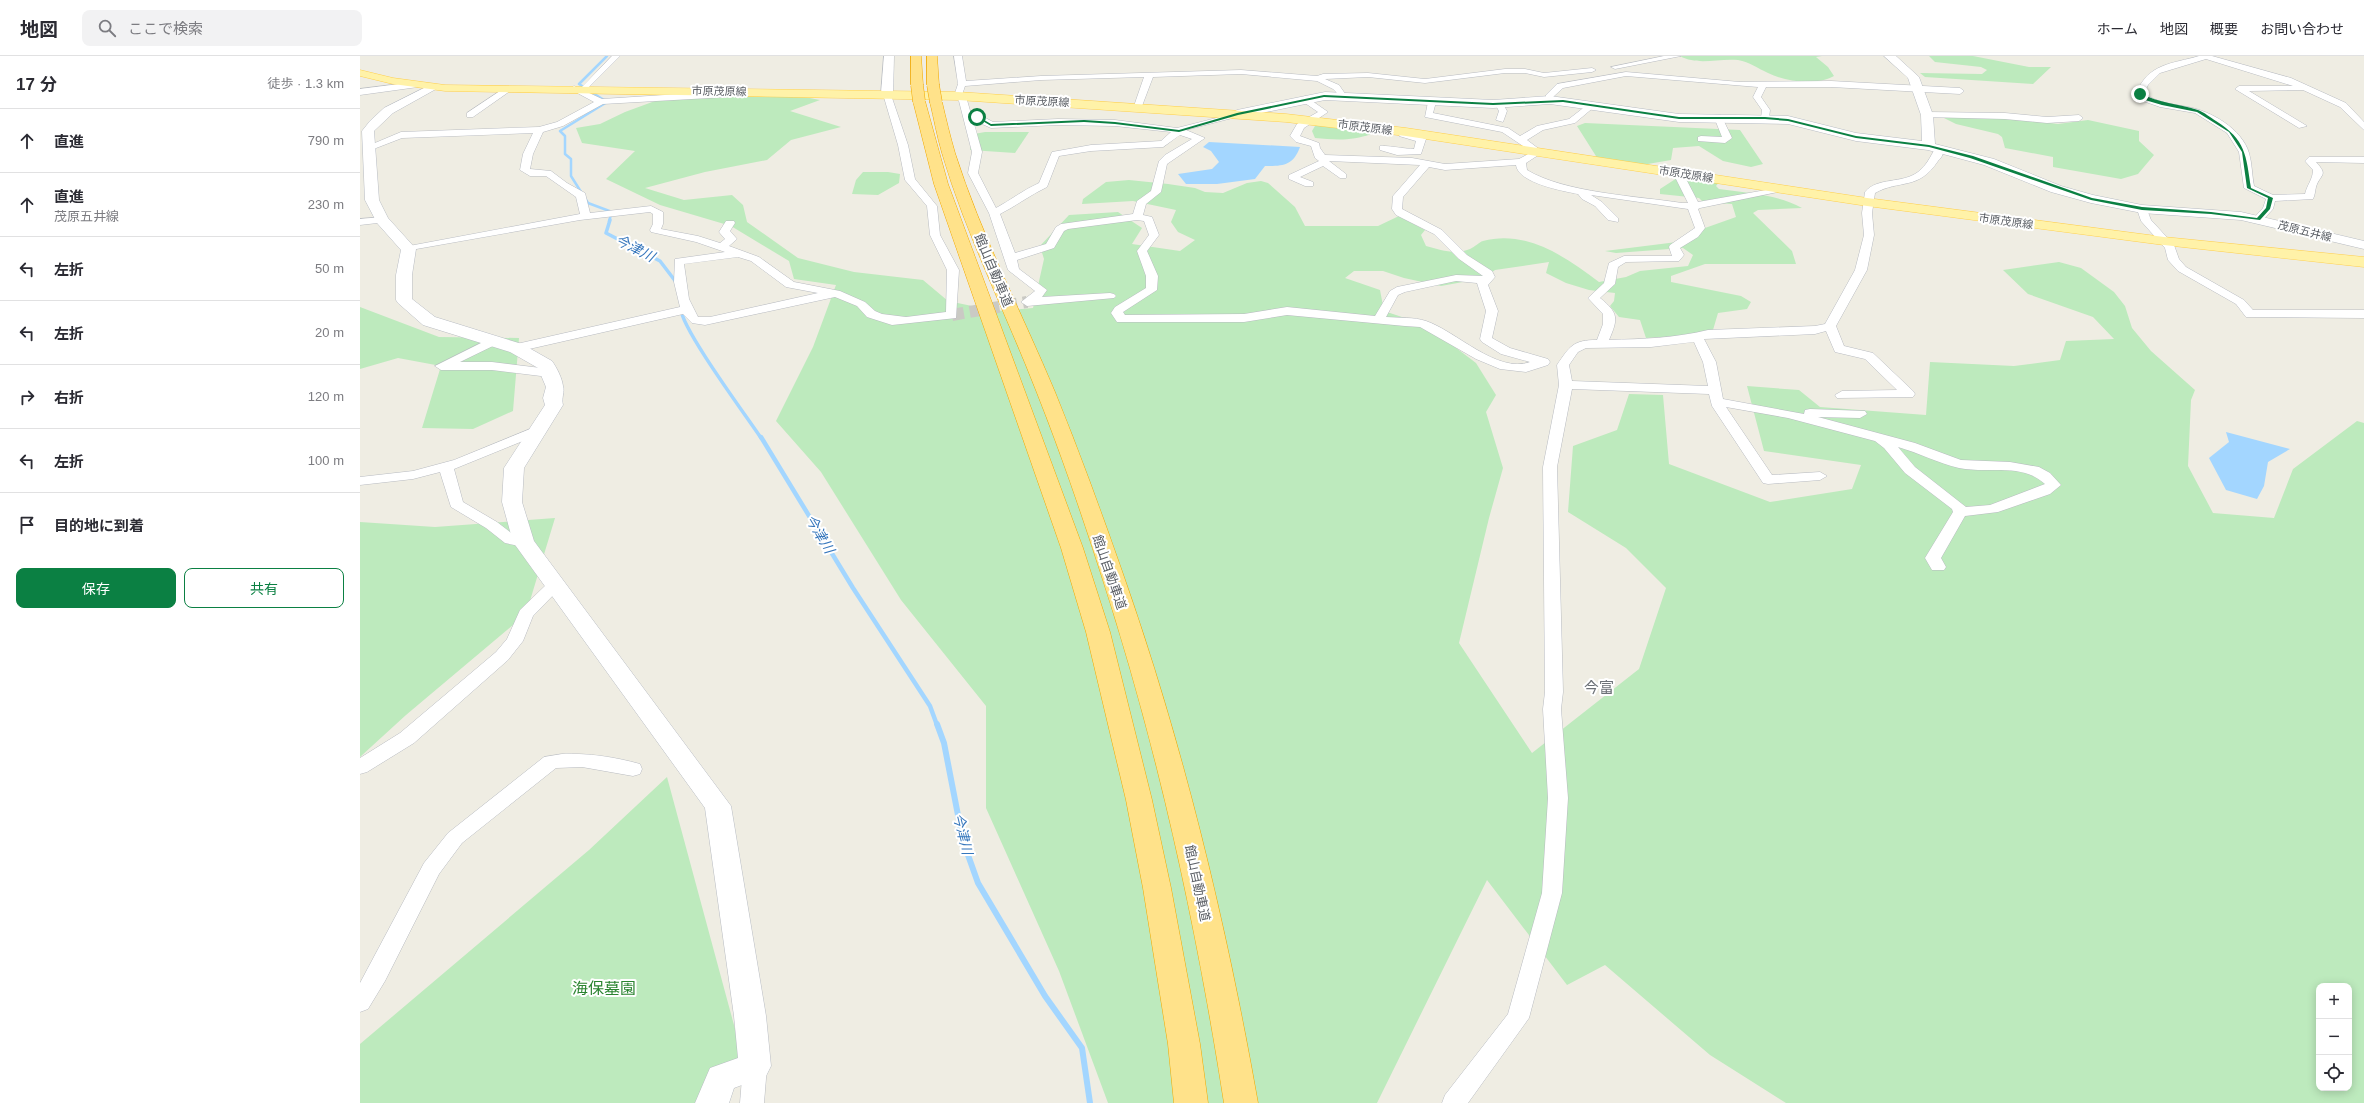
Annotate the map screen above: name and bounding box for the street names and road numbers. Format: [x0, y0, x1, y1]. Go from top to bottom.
street label: 市原茂原線 [691, 85, 747, 97]
street label: 市原茂原線 [1014, 94, 1070, 108]
street label: 市原茂原線 [1337, 118, 1393, 136]
street label: 市原茂原線 [1658, 164, 1714, 184]
street label: 市原茂原線 [1978, 211, 2034, 231]
street label: 茂原五井線 [2277, 219, 2333, 243]
street label: 館山自動車道 [971, 231, 1016, 309]
street label: 館山自動車道 [1090, 533, 1129, 611]
street label: 館山自動車道 [1182, 843, 1213, 923]

